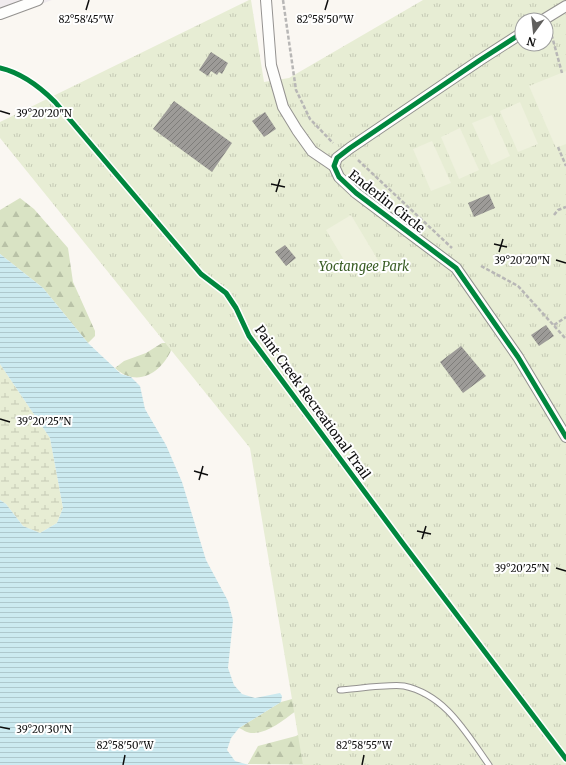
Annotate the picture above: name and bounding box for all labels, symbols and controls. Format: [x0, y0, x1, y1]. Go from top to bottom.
north arrow [514, 12, 554, 52]
text: 82°58'45"W [58, 13, 115, 26]
text: 82°58'50"W [296, 13, 355, 26]
text: N [525, 34, 537, 50]
text: 39°20'20"N [16, 107, 72, 120]
street label: Enderlin Circle [345, 166, 428, 237]
text: 39°20'20"N [494, 254, 550, 267]
park label: Yoctangee Park [319, 258, 409, 275]
street label: Paint Creek Recreational Trail [251, 322, 374, 483]
text: 39°20'25"N [17, 415, 72, 428]
text: 39°20'25"N [495, 562, 550, 575]
text: 39°20'30"N [16, 723, 72, 736]
text: 82°58'50"W [96, 739, 155, 752]
text: 82°58'55"W [336, 739, 393, 752]

